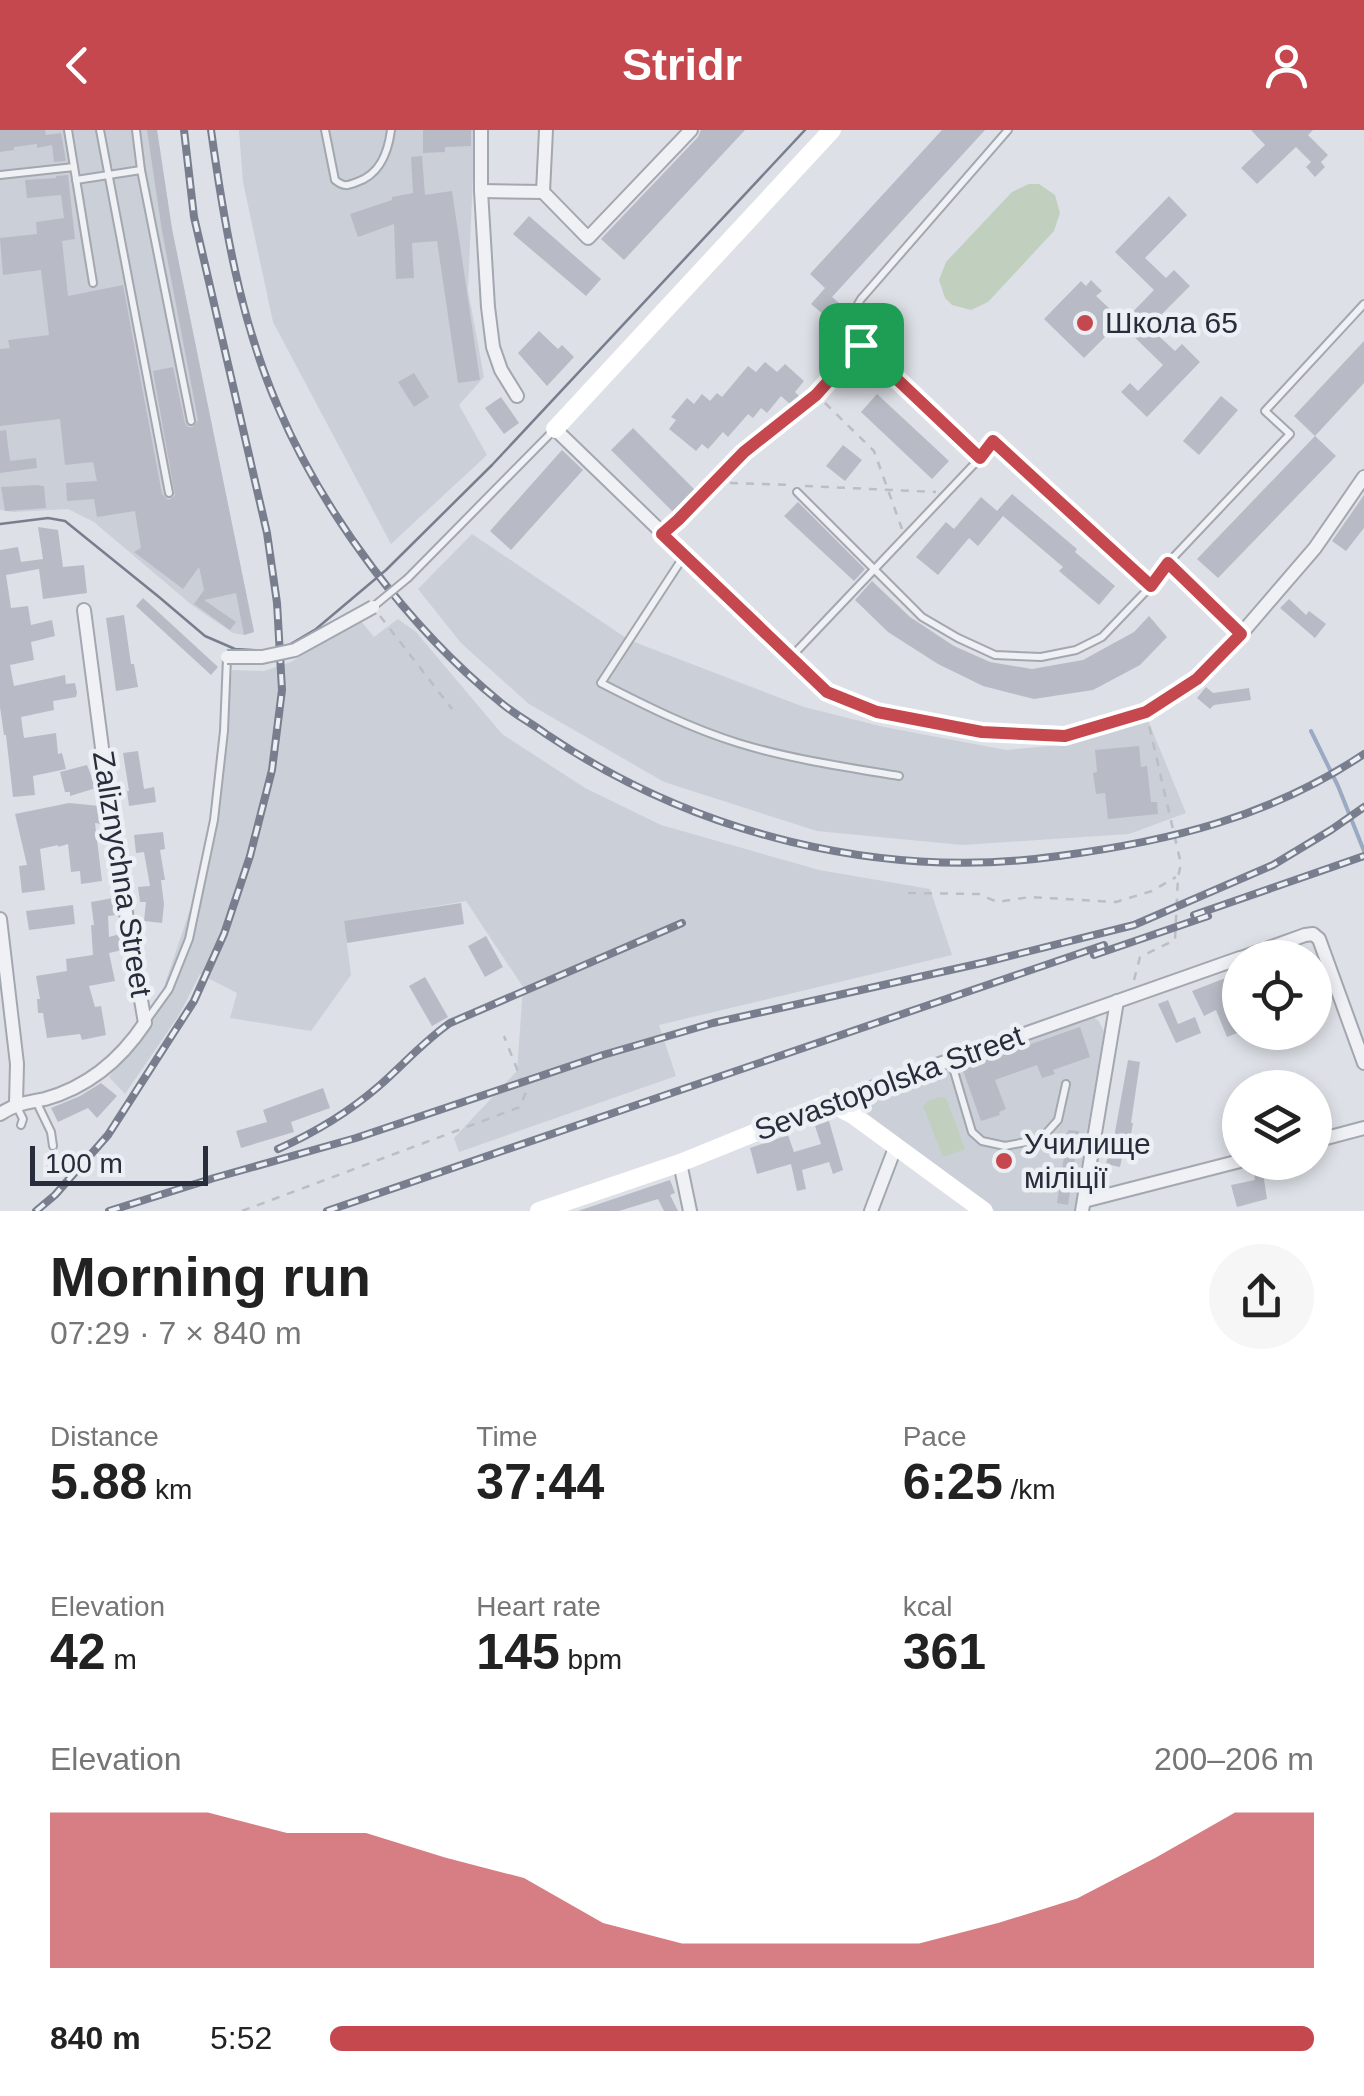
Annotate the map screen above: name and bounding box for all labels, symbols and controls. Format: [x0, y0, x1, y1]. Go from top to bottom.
icon: back [50, 38, 105, 93]
icon: person [1259, 38, 1314, 93]
text: Stridr [622, 39, 742, 90]
pin [819, 303, 904, 388]
place label: Школа 65 [1105, 306, 1238, 339]
marker: Школа 65 [1074, 312, 1096, 334]
icon: arrive [834, 318, 889, 373]
street label: Zaliznychna Street [87, 749, 158, 1000]
map controls [1222, 940, 1332, 1180]
button: locate [1222, 940, 1332, 1050]
street label: Sevastopolska Street [750, 1018, 1028, 1147]
button: layers [1222, 1070, 1332, 1180]
place label: Училище міліції [1024, 1127, 1151, 1194]
scale bar [30, 1141, 208, 1186]
text: 100 m [45, 1148, 123, 1179]
marker: Училище міліції [993, 1150, 1015, 1172]
button: share [1209, 1244, 1314, 1349]
text: Morning run [50, 1246, 371, 1308]
text: 07:29 · 7 × 840 m [50, 1315, 302, 1351]
text: Distance [50, 1421, 159, 1452]
text: Time [476, 1421, 538, 1452]
text: Pace [903, 1421, 966, 1452]
text: 5.88 [50, 1454, 147, 1510]
text: 37:44 [476, 1454, 604, 1510]
text: 6:25 [903, 1454, 1003, 1510]
text: km [147, 1474, 192, 1505]
text: /km [1003, 1474, 1056, 1505]
text: Elevation [50, 1591, 165, 1622]
text: Heart rate [476, 1591, 601, 1622]
text: kcal [903, 1591, 952, 1622]
text: 42 [50, 1624, 106, 1680]
text: 145 [476, 1624, 560, 1680]
text: 361 [903, 1624, 986, 1680]
text: m [106, 1644, 137, 1675]
text: bpm [560, 1644, 622, 1675]
text: Elevation [50, 1741, 182, 1777]
text: 200–206 m [1154, 1741, 1314, 1777]
text: 840 m [50, 2020, 141, 2056]
text: 5:52 [210, 2020, 272, 2056]

